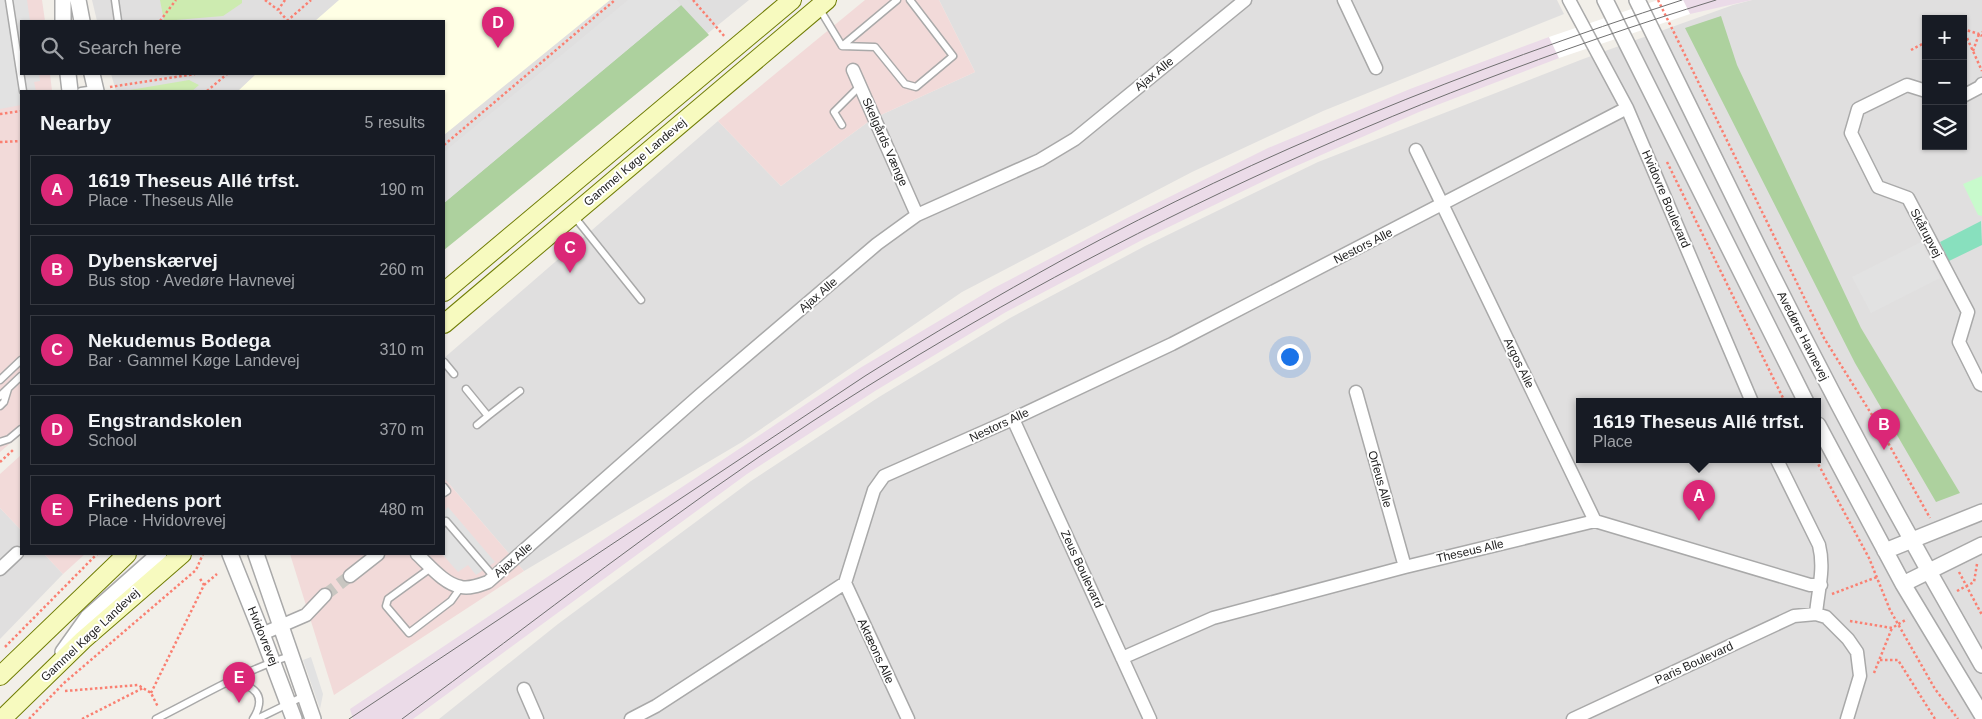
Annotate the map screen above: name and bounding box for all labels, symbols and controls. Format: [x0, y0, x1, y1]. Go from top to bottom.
pin: D [482, 7, 514, 48]
map controls [1922, 15, 1967, 150]
button: + [1922, 15, 1967, 60]
search box [20, 20, 445, 75]
icon: search [38, 34, 66, 62]
text: Search here [78, 37, 182, 58]
street label: Ajax Alle [1132, 54, 1177, 94]
button: − [1922, 60, 1967, 105]
street label: Skelgårds Vænge [859, 96, 911, 189]
button: layers [1922, 105, 1967, 150]
text: Nearby [40, 111, 111, 134]
text: 5 results [365, 114, 425, 131]
street label: Gammel Køge Landevej [581, 115, 689, 209]
street label: Hvidovre Boulevard [1639, 148, 1693, 250]
text: 1619 Theseus Allé trfst. [88, 170, 300, 191]
text: A [51, 181, 63, 198]
text: 190 m [380, 181, 424, 198]
text: Place · Theseus Alle [88, 192, 234, 209]
street label: Skårupvej [1907, 206, 1945, 260]
street label: Nestors Alle [1331, 225, 1395, 267]
pin: C [554, 232, 586, 273]
text: Dybenskærvej [88, 250, 218, 271]
text: B [51, 261, 63, 278]
text: 260 m [380, 261, 424, 278]
text: Bus stop · Avedøre Havnevej [88, 272, 295, 289]
street label: Ajax Alle [796, 274, 840, 315]
street label: Avedøre Havnevej [1774, 289, 1832, 383]
text: Nekudemus Bodega [88, 330, 271, 351]
street label: Argos Alle [1501, 336, 1537, 391]
text: C [51, 341, 63, 358]
text: 310 m [380, 341, 424, 358]
your location [1277, 344, 1303, 370]
text: Bar · Gammel Køge Landevej [88, 352, 300, 369]
popup [1576, 398, 1821, 463]
street label: Nestors Alle [967, 405, 1031, 445]
pin: B [1868, 409, 1900, 450]
text: Engstrandskolen [88, 410, 242, 431]
text: 1619 Theseus Allé trfst. [1593, 411, 1804, 432]
text: D [51, 421, 63, 438]
text: 370 m [380, 421, 424, 438]
text: School [88, 432, 137, 449]
text: Place [1593, 433, 1633, 450]
street label: Orfeus Alle [1365, 449, 1395, 509]
pin: A [1683, 480, 1715, 521]
text: Frihedens port [88, 490, 221, 511]
text: E [52, 501, 62, 518]
text: 480 m [380, 501, 424, 518]
text: Place · Hvidovrevej [88, 512, 226, 529]
street label: Zeus Boulevard [1058, 528, 1106, 610]
street label: Theseus Alle [1435, 536, 1505, 566]
street label: Ajax Alle [491, 539, 535, 580]
street label: Gammel Køge Landevej [38, 586, 142, 684]
street label: Hvidovrevej [245, 604, 281, 668]
street label: Aktæons Alle [855, 616, 897, 686]
street label: Paris Boulevard [1653, 639, 1735, 687]
pin: E [223, 662, 255, 703]

